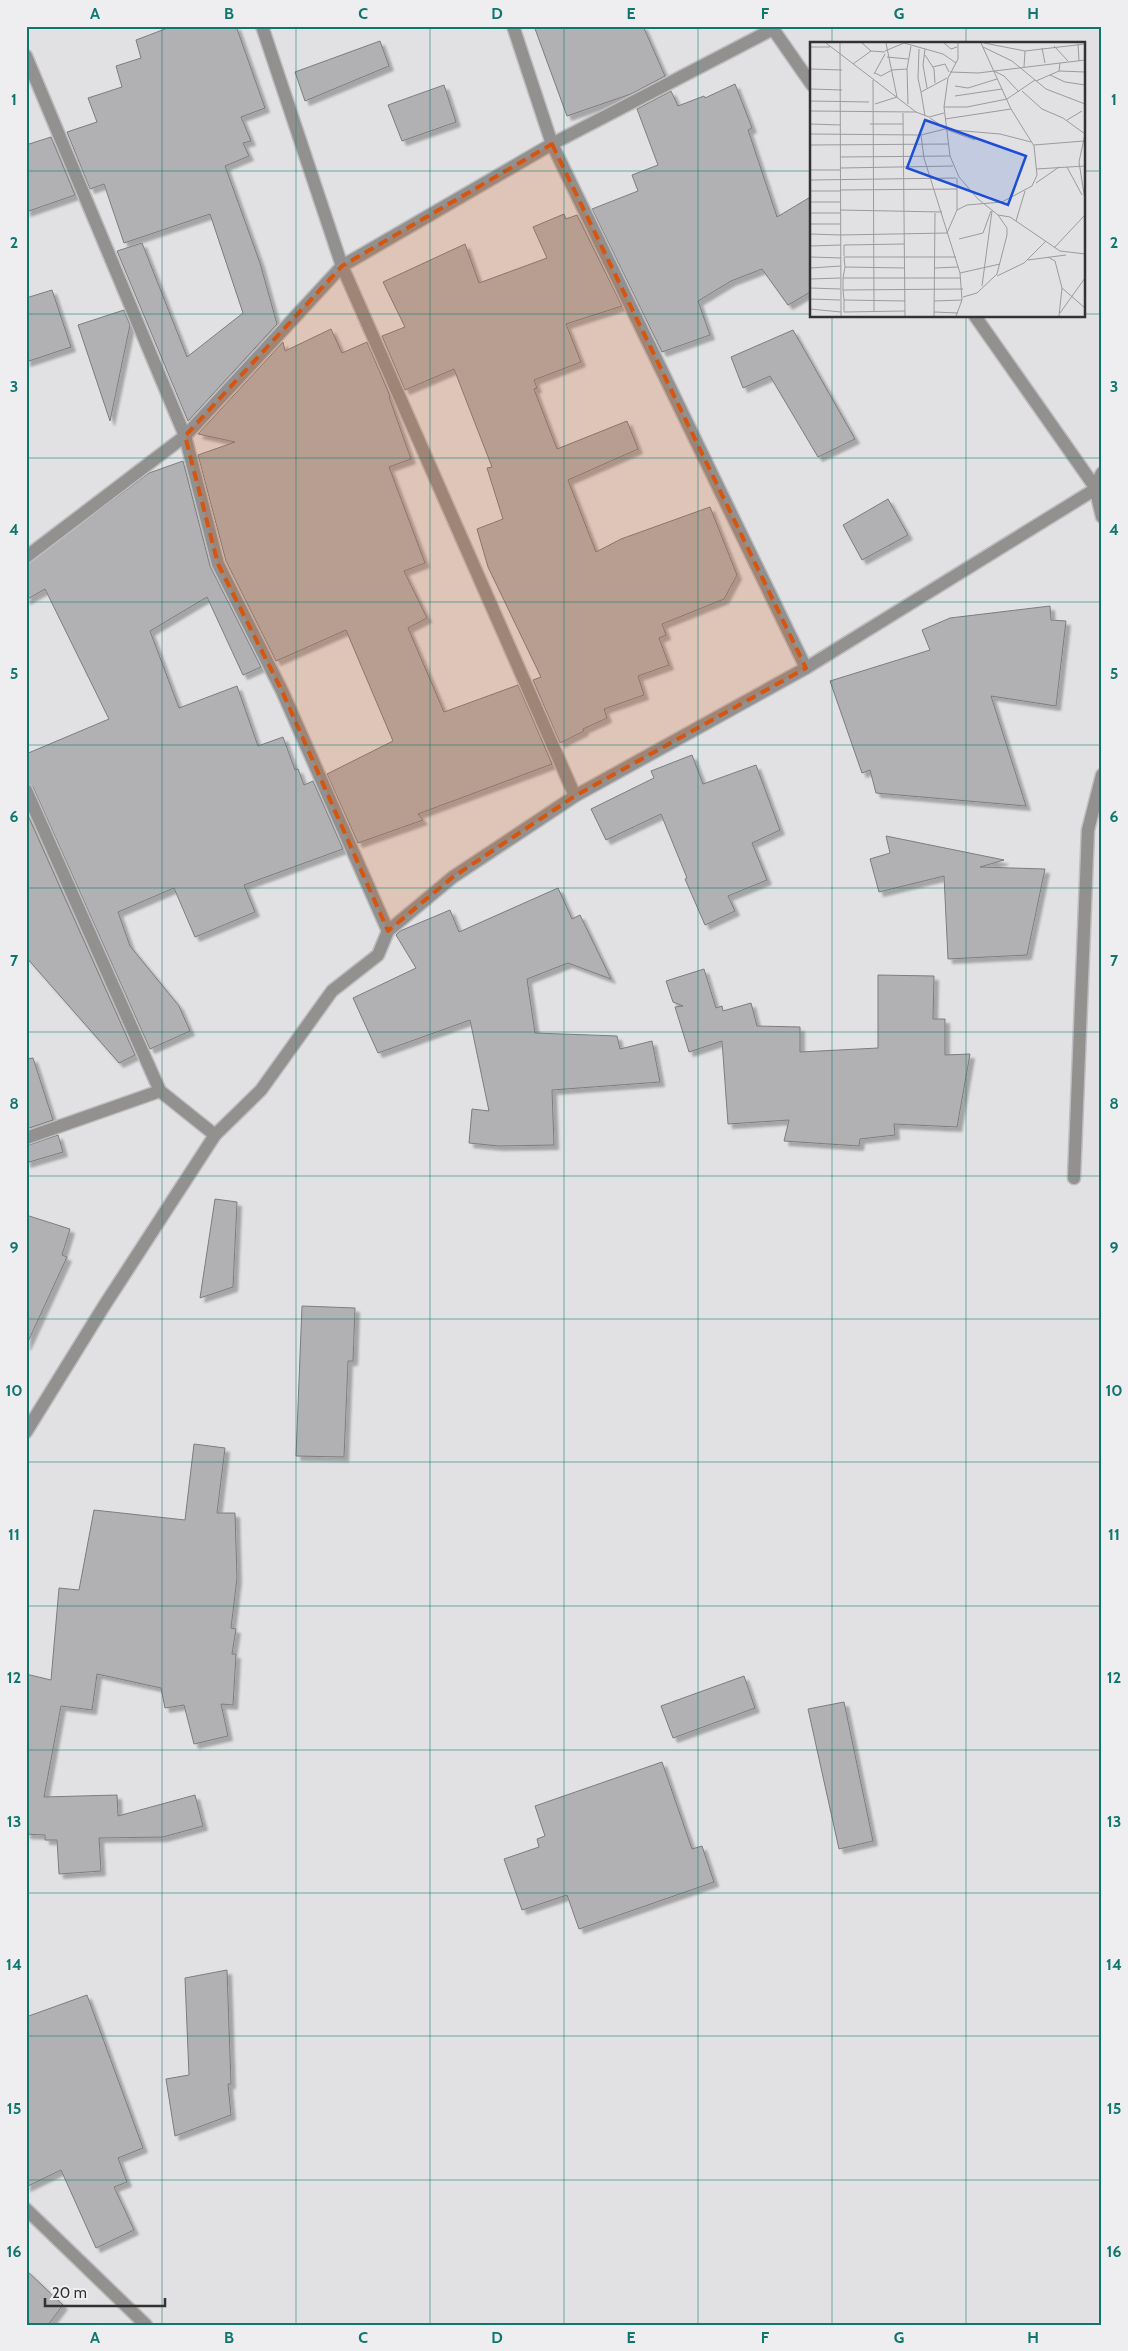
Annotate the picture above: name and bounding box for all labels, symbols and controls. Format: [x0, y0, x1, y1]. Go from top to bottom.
text: A [90, 4, 100, 23]
text: B [224, 4, 234, 23]
text: C [358, 4, 368, 23]
text: D [491, 4, 503, 23]
text: E [626, 4, 636, 23]
text: F [761, 4, 770, 23]
text: G [894, 4, 904, 23]
text: H [1027, 4, 1039, 23]
inset map [810, 42, 1086, 318]
text: 1 [11, 90, 17, 109]
text: 1 [1111, 90, 1117, 109]
text: 2 [10, 233, 18, 252]
text: 2 [1110, 233, 1118, 252]
text: 3 [10, 377, 18, 396]
text: 3 [1110, 377, 1118, 396]
text: 4 [9, 520, 19, 539]
text: 4 [1109, 520, 1119, 539]
text: 5 [10, 664, 18, 683]
text: 5 [1110, 664, 1118, 683]
text: 6 [10, 807, 19, 826]
text: 6 [1110, 807, 1119, 826]
text: 7 [10, 951, 19, 970]
text: 7 [1110, 951, 1119, 970]
text: 8 [9, 1094, 19, 1113]
text: 8 [1109, 1094, 1119, 1113]
text: 9 [10, 1238, 19, 1257]
text: 9 [1110, 1238, 1119, 1257]
text: 10 [5, 1381, 23, 1400]
text: 10 [1105, 1381, 1123, 1400]
text: 11 [8, 1525, 20, 1544]
text: 11 [1108, 1525, 1120, 1544]
text: 12 [7, 1668, 21, 1687]
text: 12 [1107, 1668, 1121, 1687]
text: 13 [7, 1812, 21, 1831]
text: 13 [1107, 1812, 1121, 1831]
text: 14 [6, 1955, 22, 1974]
text: 14 [1106, 1955, 1122, 1974]
text: 15 [7, 2099, 21, 2118]
text: 15 [1107, 2099, 1121, 2118]
text: 16 [7, 2242, 21, 2261]
text: 16 [1107, 2242, 1121, 2261]
scale bar [45, 2276, 165, 2308]
text: 20 m [52, 2284, 87, 2302]
text: A [90, 2328, 100, 2347]
text: B [224, 2328, 234, 2347]
text: C [358, 2328, 368, 2347]
text: D [491, 2328, 503, 2347]
text: E [626, 2328, 636, 2347]
text: F [761, 2328, 770, 2347]
text: G [894, 2328, 904, 2347]
text: H [1027, 2328, 1039, 2347]

